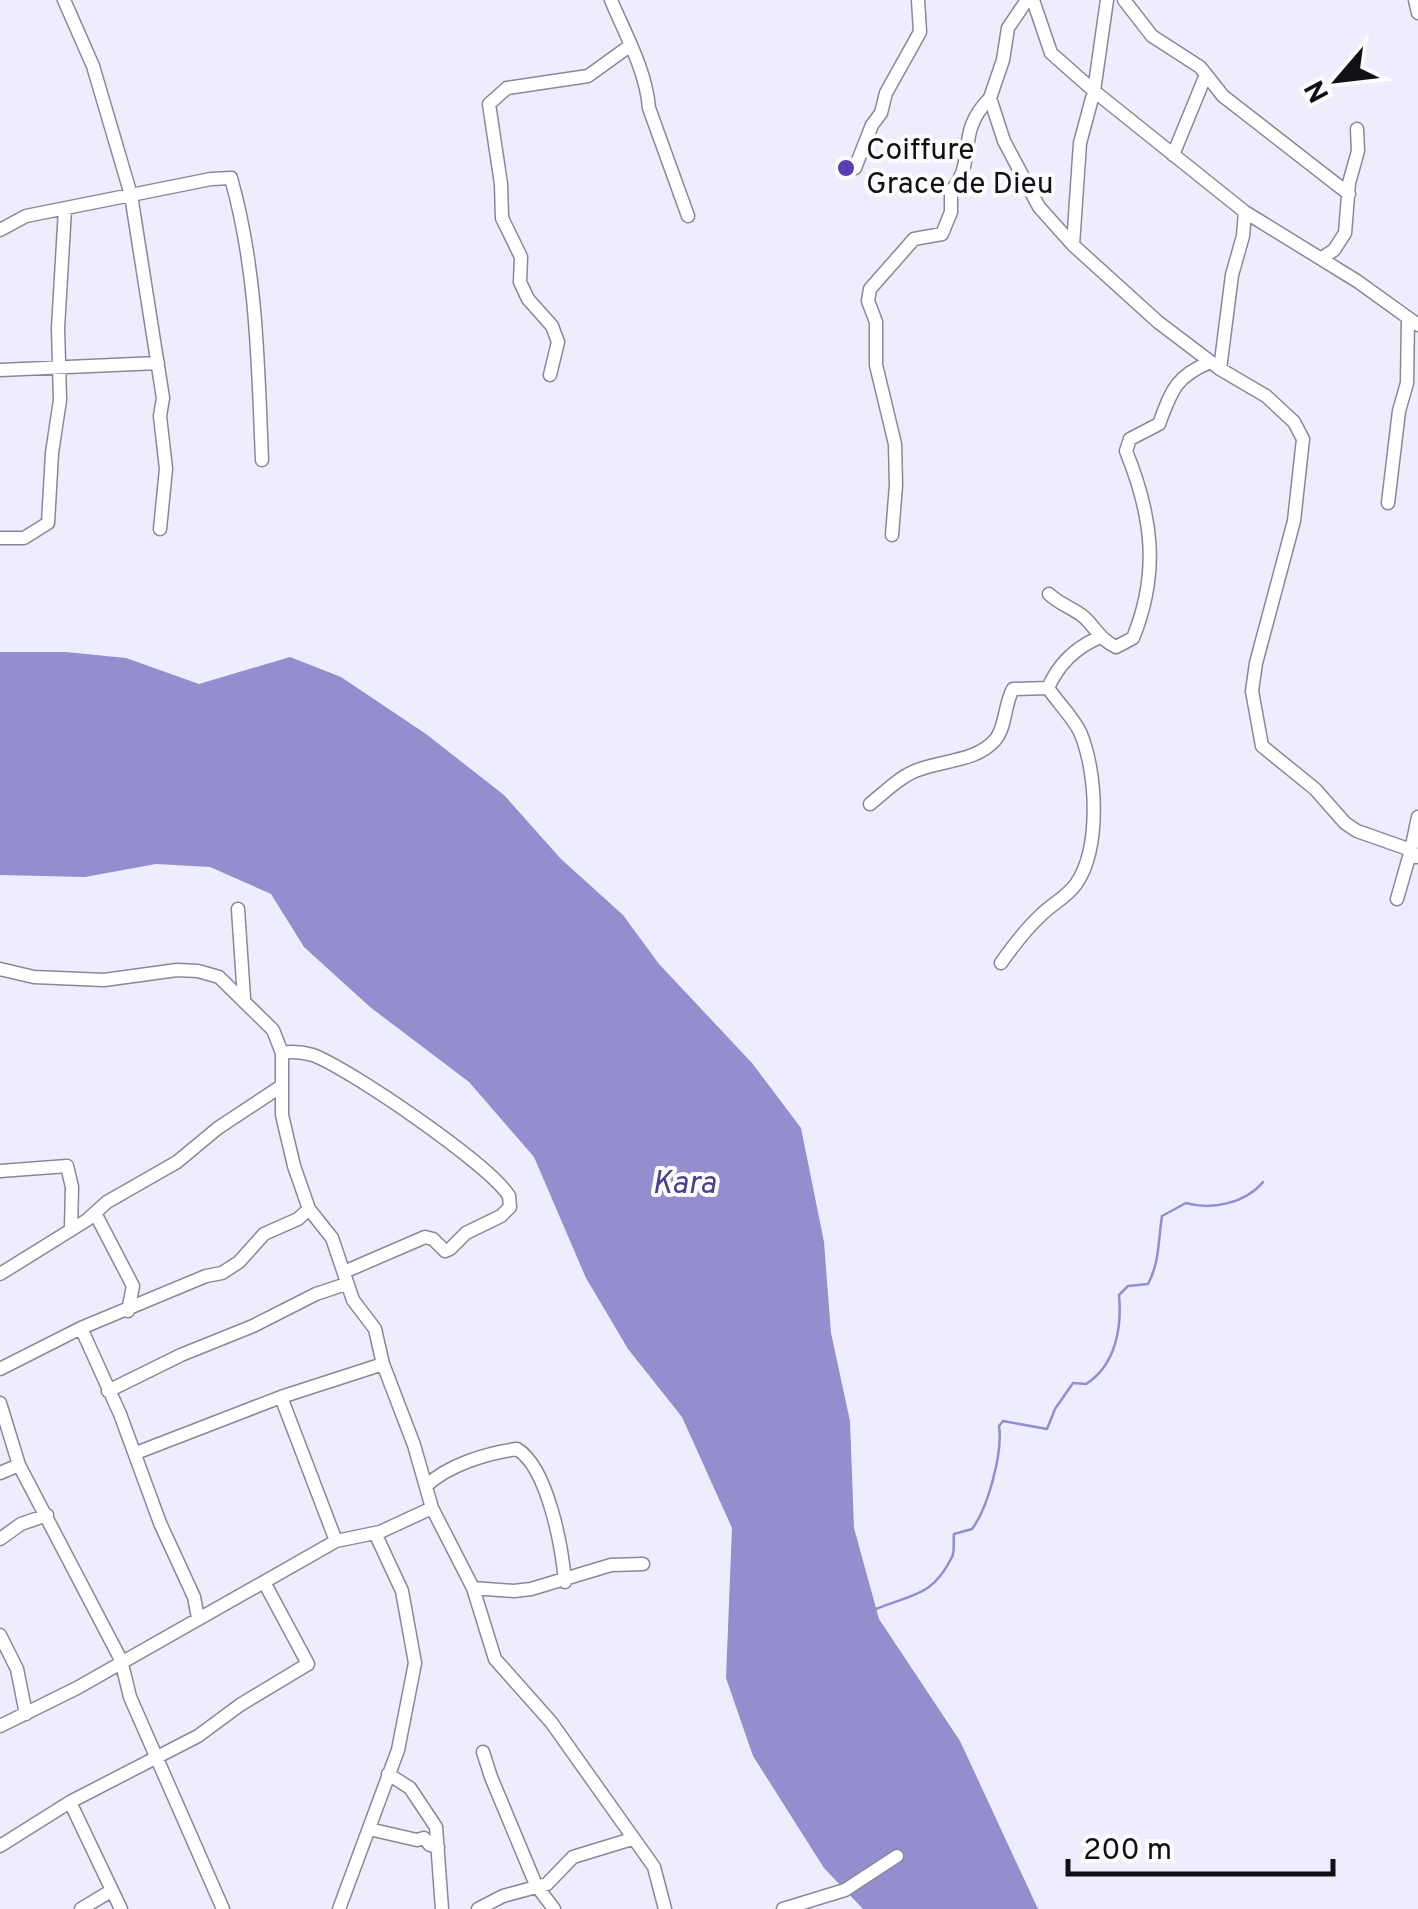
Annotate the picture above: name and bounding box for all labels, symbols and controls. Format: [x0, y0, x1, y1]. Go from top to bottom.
north arrow [1288, 30, 1388, 130]
text: N [1298, 73, 1339, 108]
place label: Coiffure Grace de Dieu [866, 133, 1054, 204]
marker: Coiffure Grace de Dieu [835, 157, 857, 179]
water label: Kara [652, 1165, 717, 1205]
scale bar [1068, 1814, 1333, 1876]
text: 200 m [1083, 1833, 1172, 1870]

